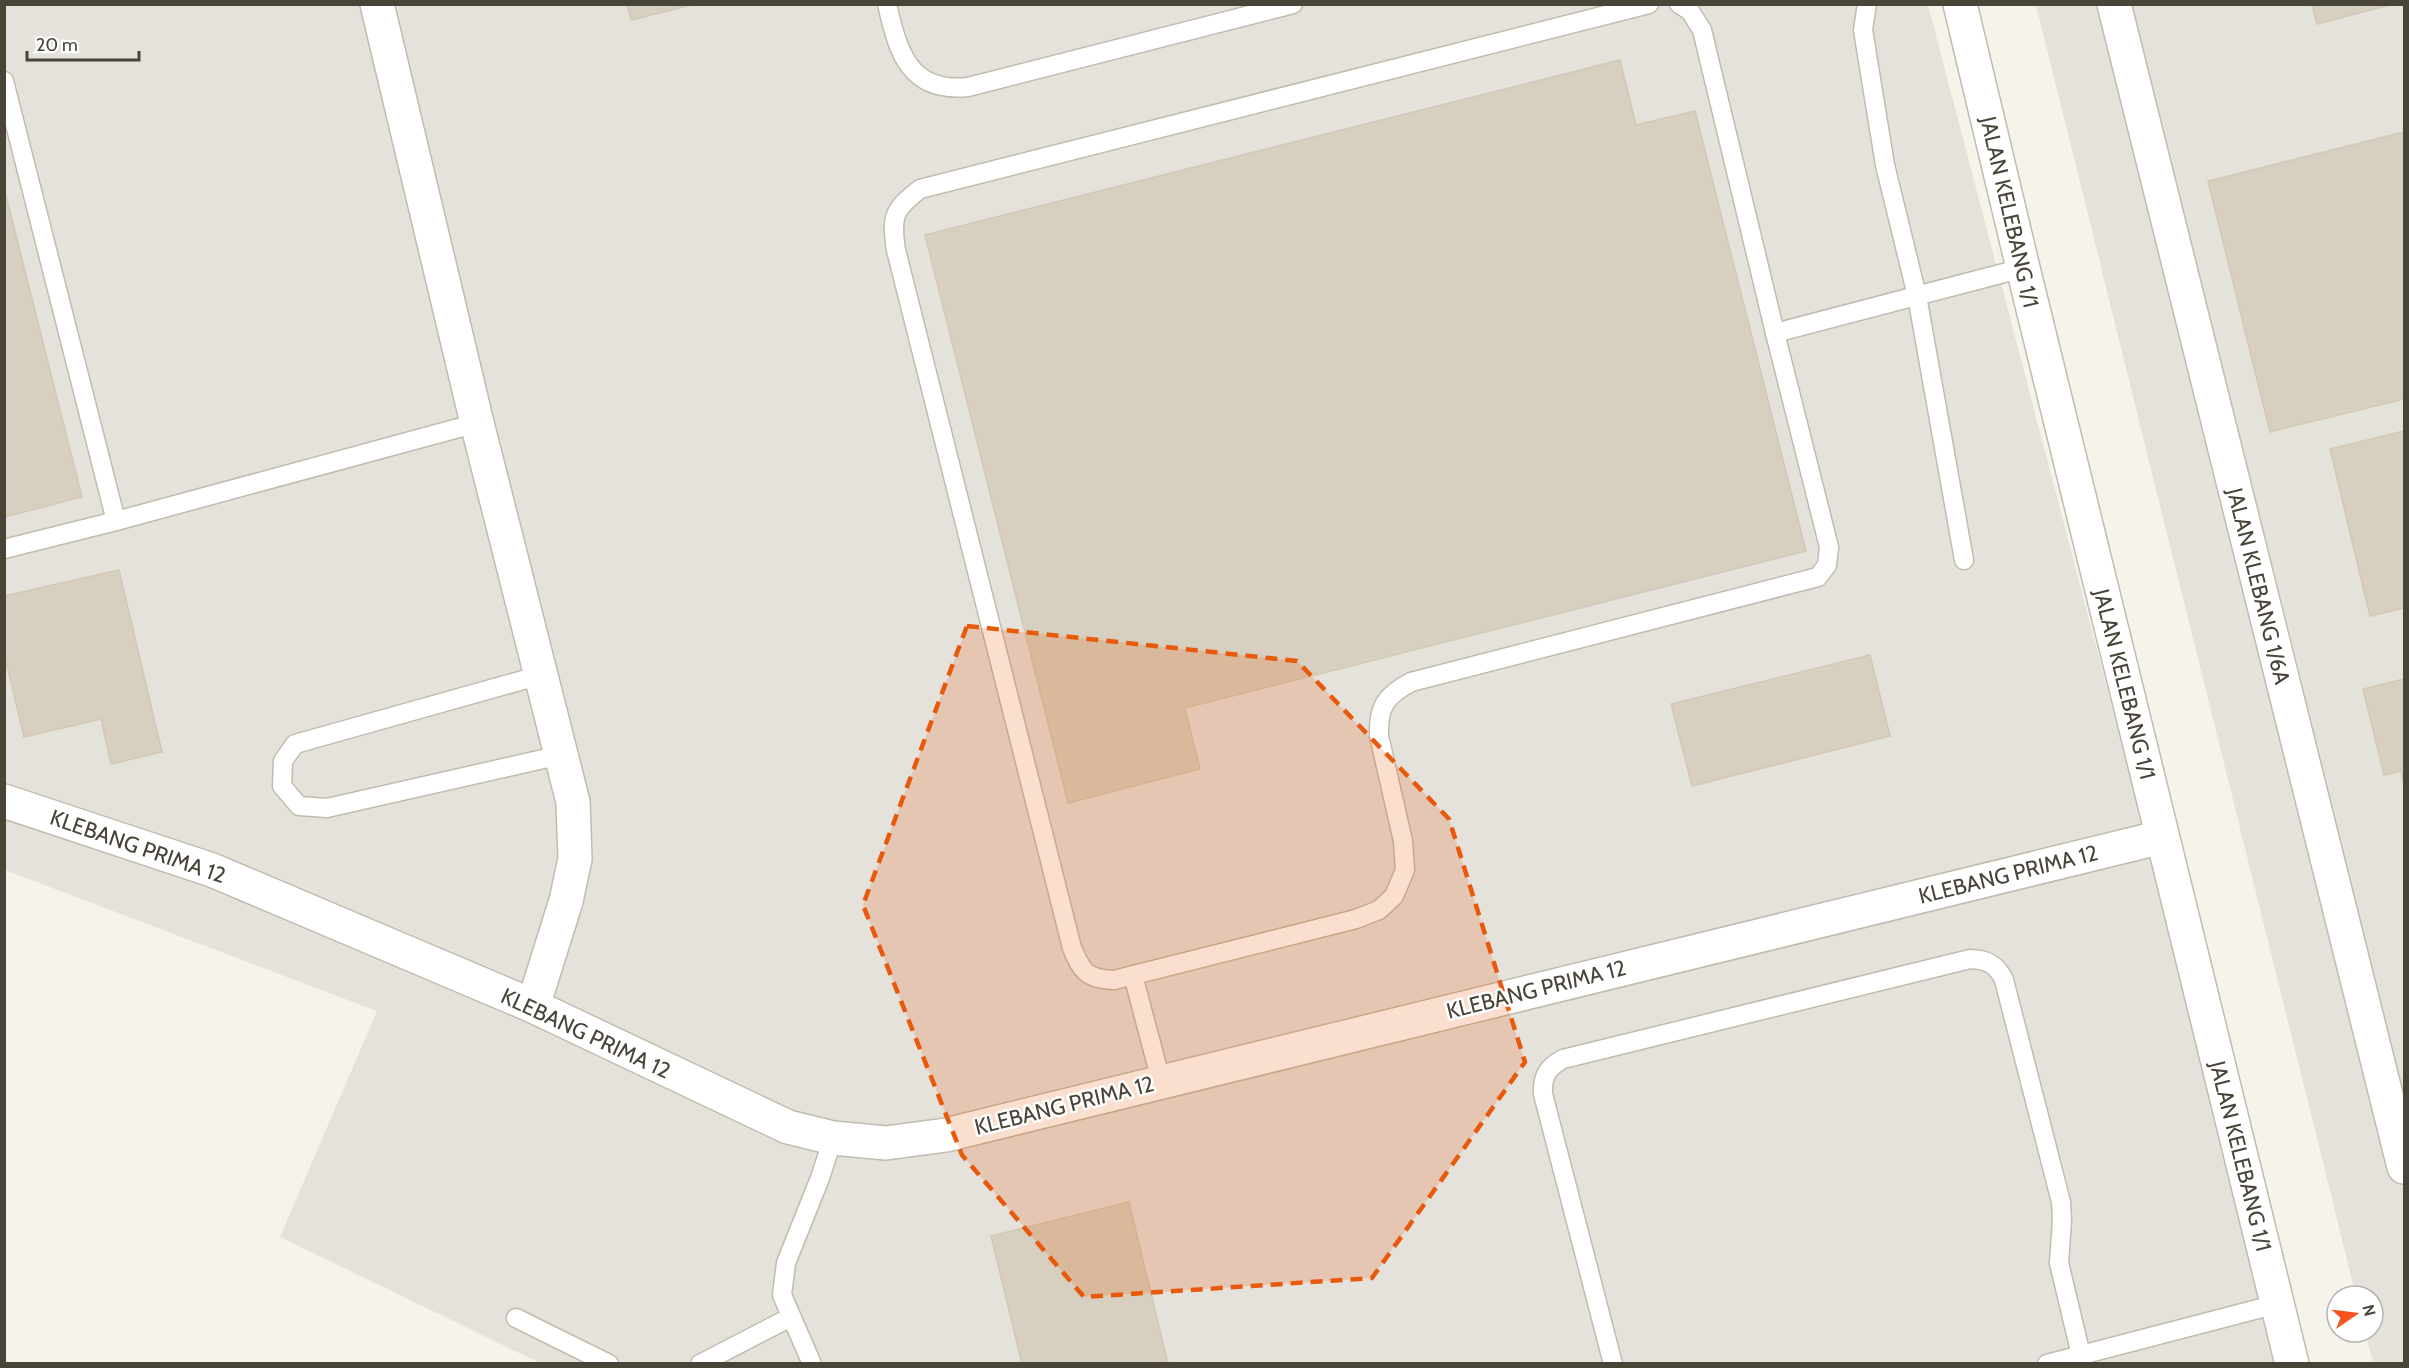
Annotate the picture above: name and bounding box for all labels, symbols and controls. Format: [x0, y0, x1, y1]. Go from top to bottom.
scale bar [27, 24, 140, 62]
text: 20 m [36, 34, 78, 56]
street label: JALAN KELEBANG 1/1 [1974, 113, 2045, 310]
street label: JALAN KLEBANG 1/6A [2221, 484, 2296, 688]
street label: JALAN KELEBANG 1/1 [2088, 585, 2161, 782]
street label: KLEBANG PRIMA 12 [46, 804, 229, 889]
street label: KLEBANG PRIMA 12 [1916, 839, 2101, 910]
street label: KLEBANG PRIMA 12 [1444, 954, 1629, 1025]
street label: KLEBANG PRIMA 12 [497, 982, 675, 1085]
street label: JALAN KELEBANG 1/1 [2204, 1057, 2277, 1254]
street label: KLEBANG PRIMA 12 [972, 1070, 1157, 1141]
north arrow [2325, 1284, 2385, 1344]
text: N [2358, 1303, 2380, 1318]

